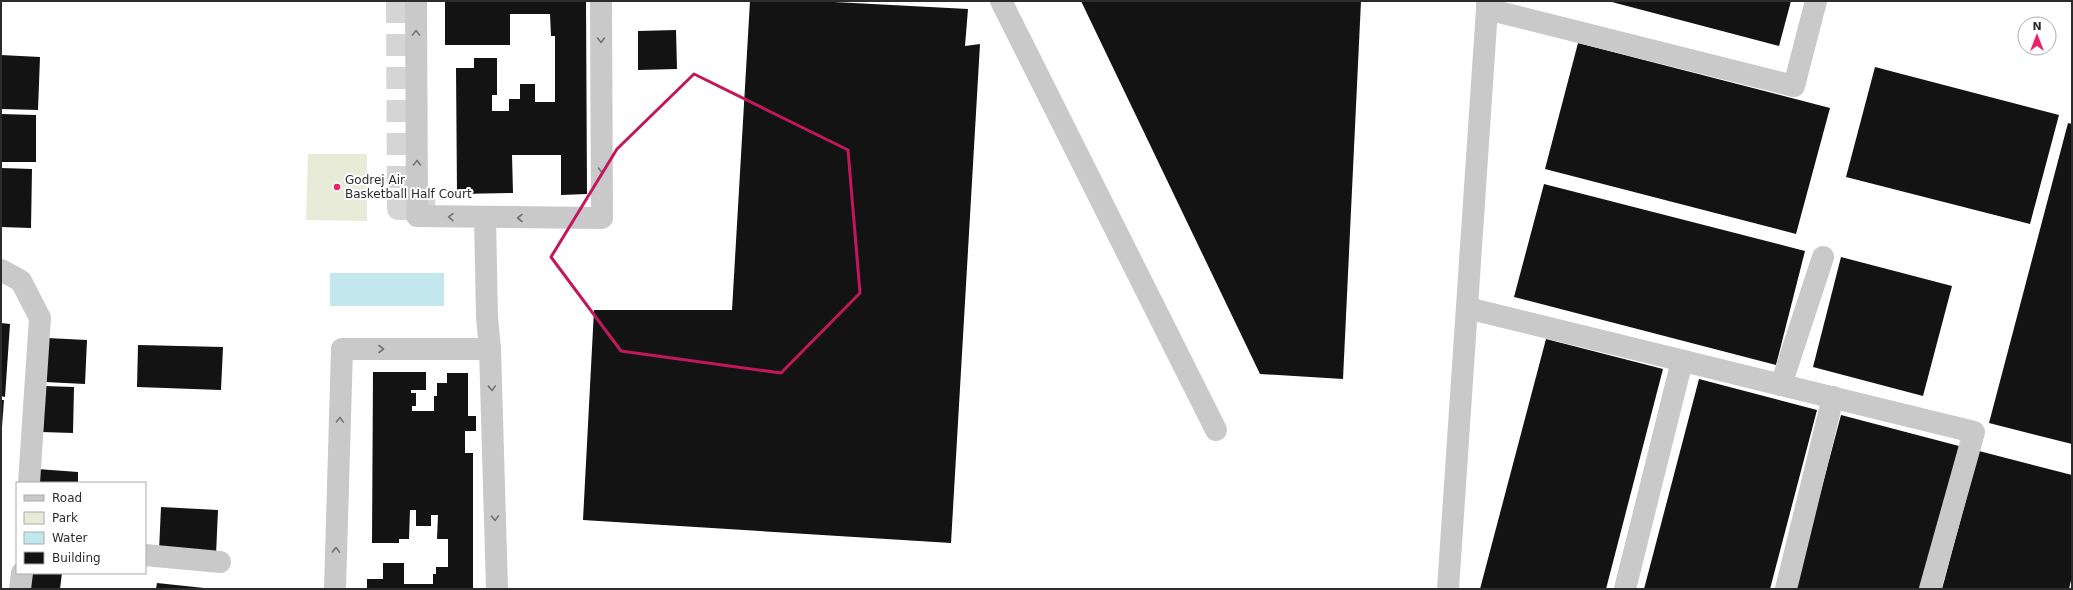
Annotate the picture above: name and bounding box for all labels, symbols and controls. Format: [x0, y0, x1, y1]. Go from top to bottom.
north arrow [2017, 16, 2057, 56]
text: N [2032, 20, 2042, 33]
one-way arrow [412, 30, 420, 36]
one-way arrow [597, 37, 605, 43]
one-way arrow [413, 160, 421, 166]
one-way arrow [598, 167, 606, 173]
place label: Godrej Air Basketball Half Court [345, 173, 472, 201]
marker: Godrej Air Basketball Half Court [332, 182, 342, 192]
one-way arrow [448, 213, 454, 221]
one-way arrow [517, 214, 523, 222]
one-way arrow [378, 345, 384, 353]
one-way arrow [487, 385, 496, 391]
one-way arrow [336, 417, 344, 423]
legend [16, 482, 146, 574]
text: Road [52, 491, 82, 505]
text: Park [52, 511, 78, 525]
one-way arrow [491, 515, 499, 521]
text: Water [52, 531, 88, 545]
one-way arrow [332, 547, 340, 553]
text: Building [52, 551, 101, 565]

